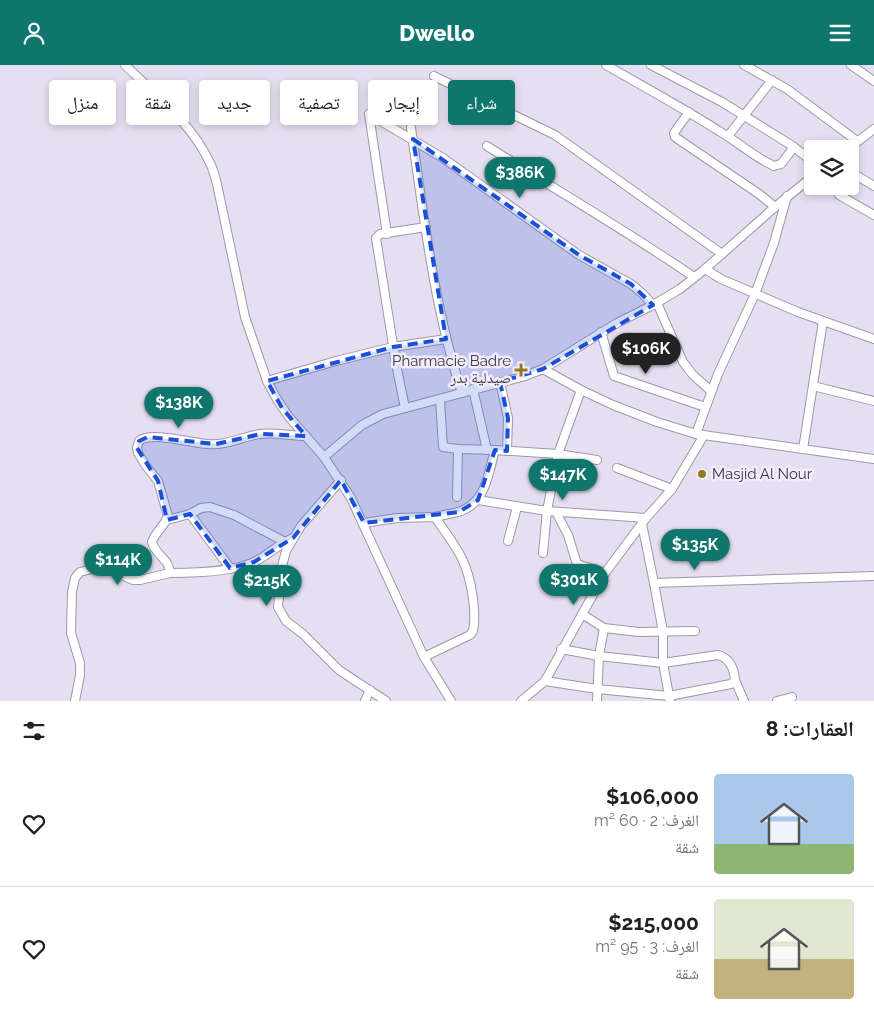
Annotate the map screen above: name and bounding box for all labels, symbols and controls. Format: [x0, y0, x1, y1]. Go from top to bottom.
icon: person [20, 19, 48, 47]
icon: menu [826, 19, 854, 47]
text: Dwello [399, 20, 475, 46]
chip: منزل [49, 80, 116, 125]
chip: شقة [126, 80, 189, 125]
chip: جديد [199, 80, 270, 125]
chip: تصفية [280, 80, 358, 125]
chip: إيجار [368, 80, 438, 125]
chip: شراء [448, 80, 515, 125]
map controls [804, 140, 859, 195]
button: layers [804, 140, 859, 195]
pin: $386K [485, 157, 555, 199]
text: $386K [495, 163, 545, 182]
pin: $106K [611, 333, 681, 375]
text: $106K [622, 339, 670, 358]
place label: Pharmacie Badre صيدلية بدر [392, 352, 511, 387]
marker: Pharmacie Badre صيدلية بدر [515, 364, 527, 376]
pin: $138K [144, 387, 214, 429]
text: $138K [155, 393, 203, 412]
pin: $147K [528, 459, 598, 501]
text: $147K [540, 465, 586, 484]
place label: Masjid Al Nour [712, 465, 813, 483]
marker: Masjid Al Nour [696, 468, 708, 480]
pin: $135K [660, 529, 730, 571]
text: $135K [672, 535, 718, 554]
pin: $114K [83, 543, 153, 586]
text: $114K [95, 550, 141, 569]
pin: $301K [539, 563, 609, 606]
pin: $215K [232, 565, 302, 607]
text: $301K [550, 570, 598, 589]
text: $215K [244, 571, 290, 590]
text: العقارات: 8 [766, 716, 854, 741]
icon: filters [20, 717, 48, 745]
text: $106,000 [606, 784, 699, 809]
icon: home [754, 794, 814, 854]
icon: heart [20, 810, 48, 838]
text: الغرف: 2 · 60 m² [594, 811, 699, 830]
text: شقة [675, 838, 699, 857]
text: $215,000 [608, 910, 699, 935]
icon: home [754, 919, 814, 979]
icon: heart [20, 935, 48, 963]
text: الغرف: 3 · 95 m² [595, 937, 699, 956]
text: شقة [675, 964, 699, 983]

